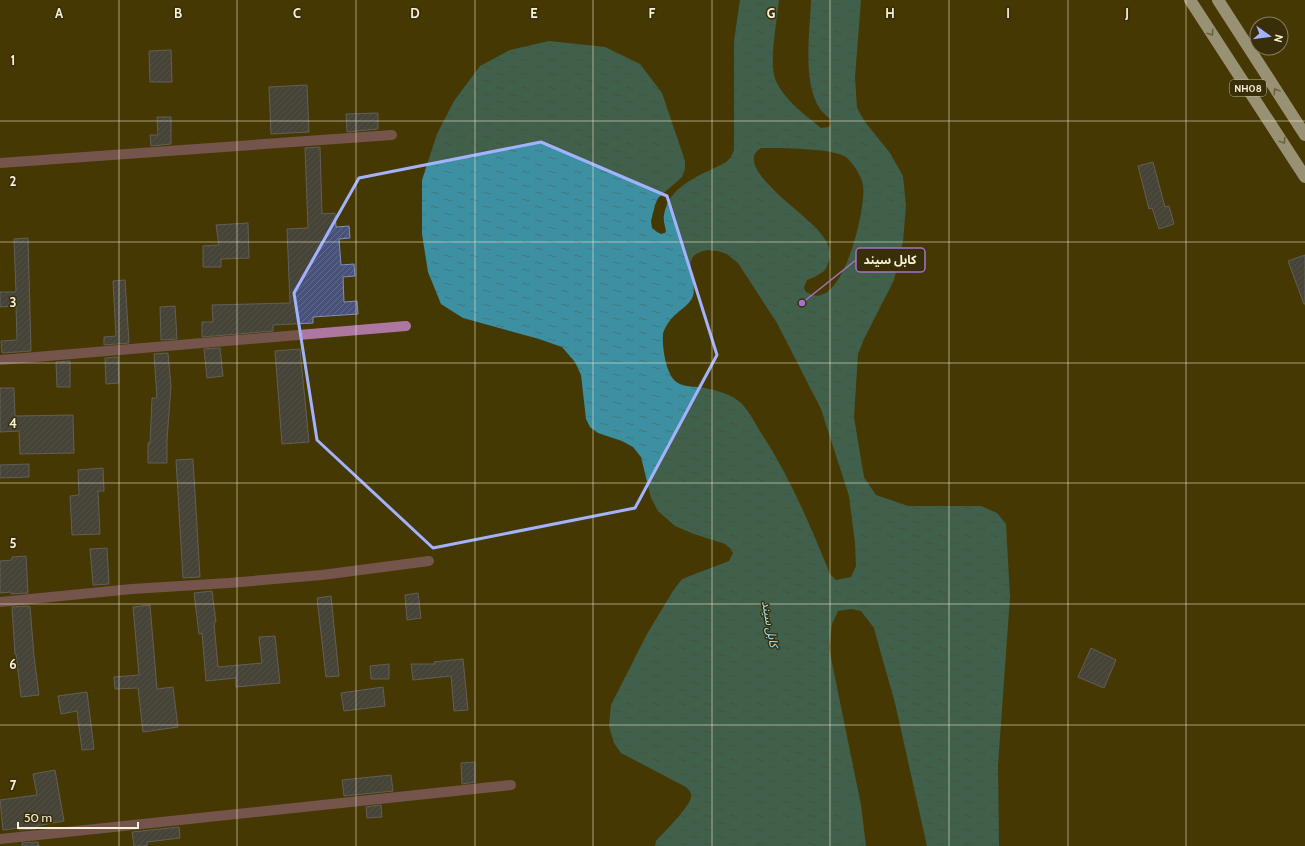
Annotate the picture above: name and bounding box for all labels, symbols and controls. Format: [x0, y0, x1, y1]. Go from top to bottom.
text: A [55, 5, 64, 21]
text: B [174, 5, 182, 21]
text: C [293, 5, 301, 21]
text: D [410, 5, 420, 21]
text: E [530, 5, 538, 21]
text: F [649, 5, 656, 21]
text: G [767, 5, 776, 21]
text: H [885, 5, 895, 21]
text: I [1006, 5, 1010, 21]
text: J [1124, 5, 1129, 21]
north arrow [1249, 16, 1289, 56]
one-way arrow [1206, 28, 1213, 35]
text: N [1271, 33, 1286, 44]
text: 1 [11, 52, 15, 68]
road number: NH08 [1230, 80, 1266, 96]
one-way arrow [1274, 88, 1281, 95]
one-way arrow [1278, 137, 1286, 144]
text: 2 [10, 173, 17, 189]
callout: کابل سيند [856, 248, 925, 272]
text: کابل سيند [863, 252, 917, 267]
text: 3 [9, 294, 17, 310]
text: 4 [9, 415, 17, 431]
text: 5 [10, 535, 17, 551]
water label: کابل سيند [759, 599, 782, 651]
text: 6 [9, 656, 17, 672]
text: 7 [10, 777, 17, 793]
scale bar [18, 804, 138, 830]
text: 50 m [24, 810, 52, 825]

